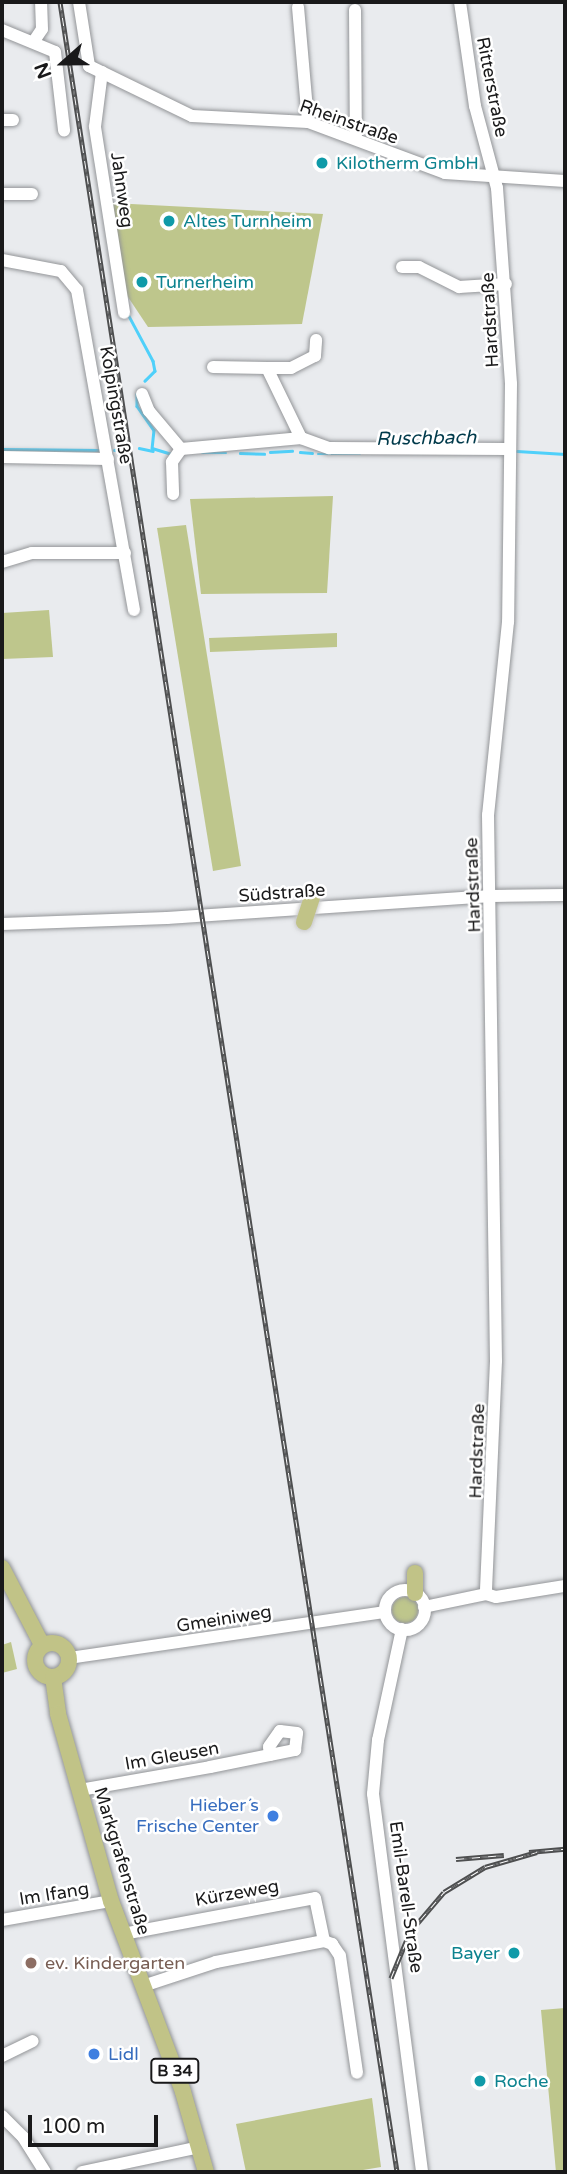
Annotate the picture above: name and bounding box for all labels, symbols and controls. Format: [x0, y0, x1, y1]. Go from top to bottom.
north arrow [28, 28, 98, 98]
street label: Ritterstraße [472, 35, 512, 139]
text: N [30, 59, 56, 82]
street label: Rheinstraße [297, 95, 401, 149]
street label: Jahnweg [106, 151, 138, 229]
place label: Kilotherm GmbH [336, 152, 479, 174]
marker: Kilotherm GmbH [314, 155, 330, 171]
place label: Altes Turnheim [183, 210, 312, 232]
marker: Altes Turnheim [161, 213, 177, 229]
place label: Turnerheim [156, 271, 254, 293]
street label: Hardstraße [477, 272, 503, 368]
marker: Turnerheim [134, 274, 150, 290]
street label: Kolpingstraße [95, 344, 137, 466]
water label: Ruschbach [376, 427, 476, 451]
street label: Hardstraße [461, 837, 485, 933]
street label: Südstraße [238, 879, 326, 907]
street label: Hardstraße [465, 1403, 489, 1499]
street label: Gmeiniweg [175, 1601, 273, 1637]
street label: Im Gleusen [123, 1737, 221, 1775]
street label: Markgrafenstraße [89, 1785, 155, 1937]
place label: Hieber´s Frische Center [136, 1795, 259, 1838]
marker: Hieber´s Frische Center [265, 1808, 281, 1824]
street label: Emil-Barell-Straße [385, 1820, 427, 1974]
street label: Kürzeweg [193, 1875, 281, 1911]
street label: Im Ifang [18, 1878, 90, 1910]
place label: Bayer [451, 1942, 500, 1964]
marker: Bayer [506, 1945, 522, 1961]
place label: ev. Kindergarten [45, 1952, 185, 1974]
marker: ev. Kindergarten [23, 1955, 39, 1971]
place label: Lidl [108, 2043, 139, 2065]
marker: Lidl [86, 2046, 102, 2062]
road number: B 34 [149, 2058, 201, 2084]
place label: Roche [494, 2070, 549, 2092]
marker: Roche [472, 2073, 488, 2089]
scale bar [32, 2100, 161, 2144]
text: 100 m [41, 2114, 105, 2139]

